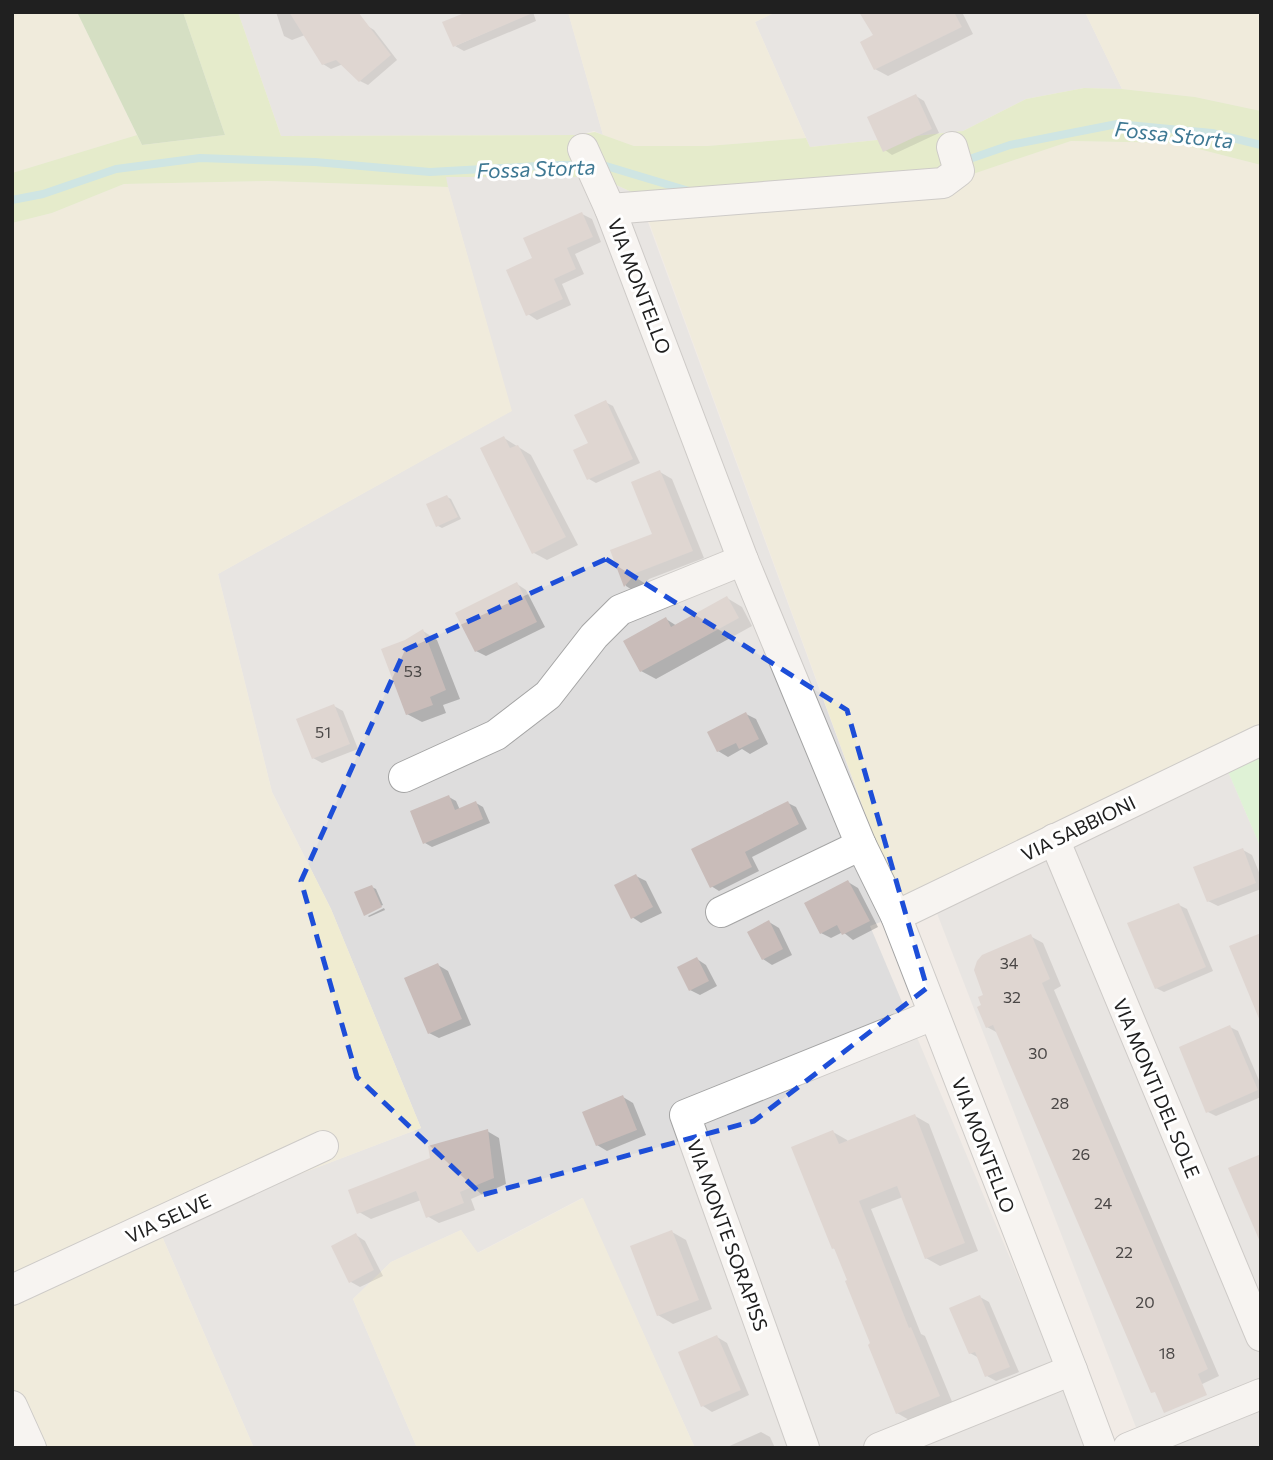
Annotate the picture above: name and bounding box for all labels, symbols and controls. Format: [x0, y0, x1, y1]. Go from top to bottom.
water label: Fossa Storta [1113, 115, 1235, 153]
water label: Fossa Storta [476, 153, 596, 183]
street label: VIA MONTELLO [604, 215, 676, 357]
house number: 53 [404, 661, 422, 680]
house number: 51 [315, 722, 331, 741]
street label: VIA SABBIONI [1017, 790, 1139, 866]
house number: 34 [1000, 953, 1019, 972]
house number: 32 [1003, 987, 1021, 1006]
street label: VIA MONTI DEL SOLE [1109, 995, 1205, 1181]
house number: 30 [1028, 1043, 1048, 1062]
street label: VIA MONTELLO [948, 1074, 1020, 1216]
house number: 28 [1051, 1093, 1069, 1112]
street label: VIA MONTE SORAPISS [683, 1136, 773, 1334]
house number: 26 [1072, 1144, 1090, 1163]
street label: VIA SELVE [122, 1188, 214, 1248]
house number: 24 [1094, 1193, 1112, 1212]
house number: 22 [1115, 1242, 1133, 1261]
house number: 20 [1135, 1292, 1155, 1311]
house number: 18 [1159, 1343, 1175, 1362]

